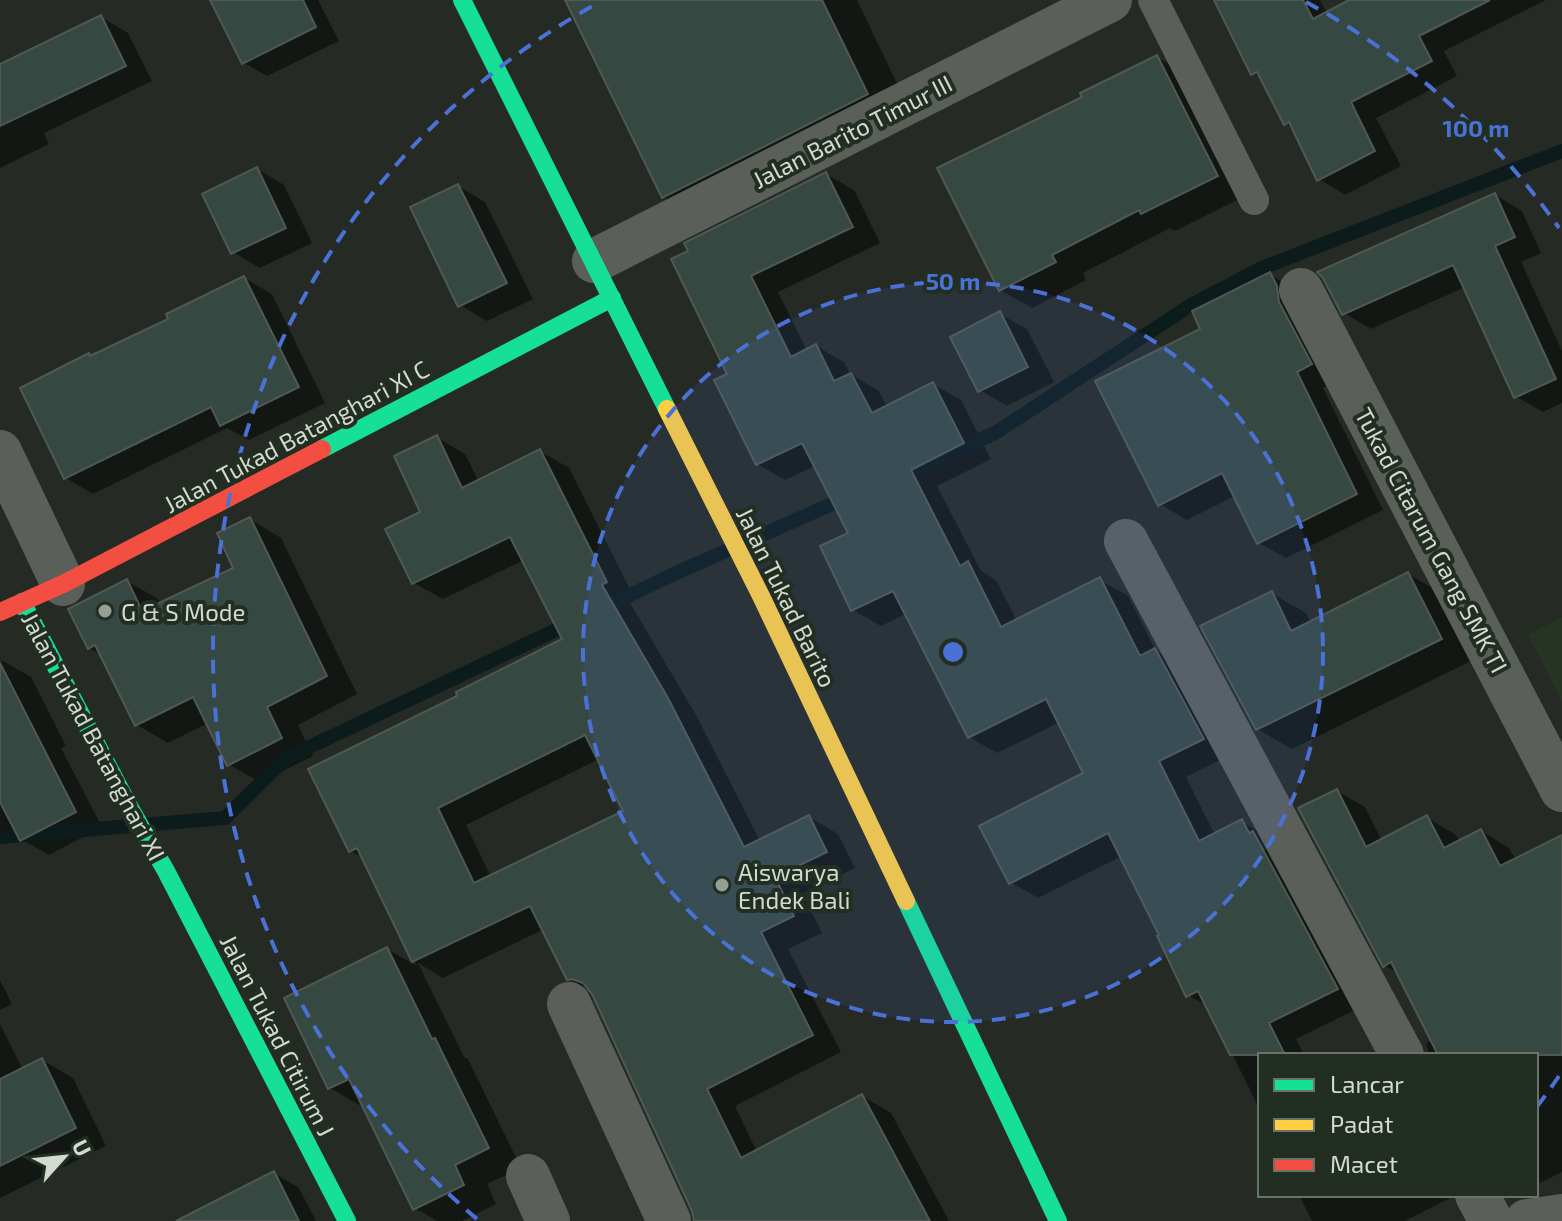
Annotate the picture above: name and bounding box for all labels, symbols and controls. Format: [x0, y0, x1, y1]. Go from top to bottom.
street label: Jalan Barito Timur III [747, 68, 957, 194]
text: 100 m [1443, 113, 1509, 142]
text: 50 m [926, 266, 980, 295]
street label: Jalan Tukad Batanghari XI C [158, 354, 434, 518]
street label: Tukad Citarum Gang SMK TI [1350, 402, 1514, 678]
street label: Jalan Tukad Barito [731, 502, 843, 692]
place label: G & S Mode [121, 597, 245, 626]
marker: G & S Mode [96, 602, 114, 620]
street label: Jalan Tukad Batanghari XI [16, 607, 172, 865]
centre of rings [939, 638, 967, 666]
place label: Aiswarya Endek Bali [738, 857, 851, 914]
marker: Aiswarya Endek Bali [713, 876, 731, 894]
street label: Jalan Tukad Citirum J [215, 929, 341, 1141]
legend [1258, 1053, 1538, 1197]
text: Lancar [1330, 1069, 1404, 1098]
text: Padat [1330, 1109, 1393, 1138]
north arrow [24, 1117, 104, 1197]
text: U [68, 1135, 98, 1160]
text: Macet [1330, 1149, 1398, 1178]

